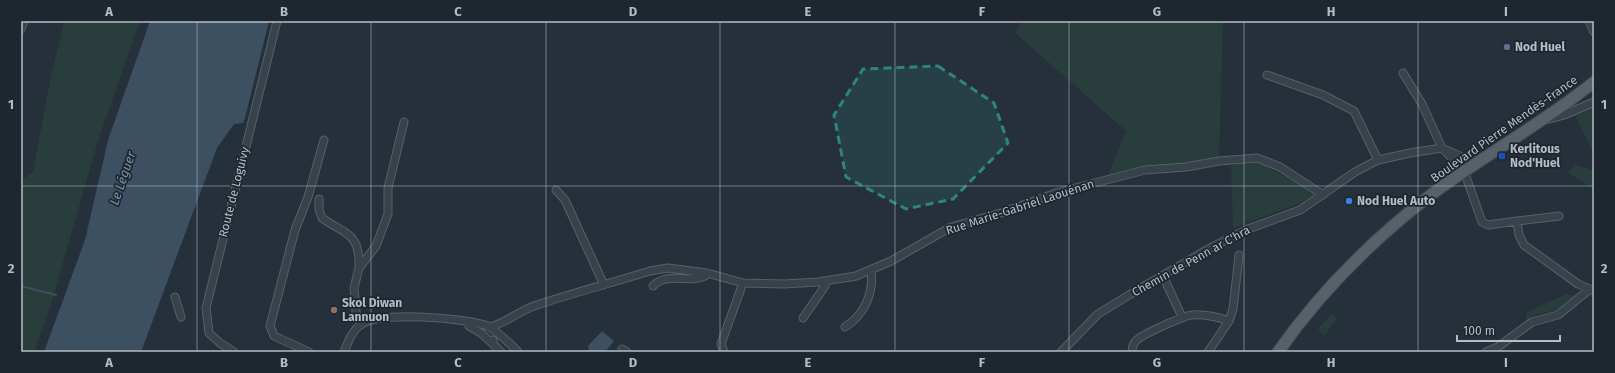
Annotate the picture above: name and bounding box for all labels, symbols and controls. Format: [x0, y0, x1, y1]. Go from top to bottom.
text: A [104, 4, 113, 19]
text: B [280, 4, 288, 19]
text: C [454, 4, 462, 19]
text: D [629, 4, 638, 19]
text: E [805, 4, 812, 19]
text: F [979, 4, 986, 19]
text: G [1153, 4, 1161, 19]
text: H [1327, 4, 1335, 19]
text: I [1504, 4, 1508, 19]
place label: Nod Huel [1515, 40, 1565, 54]
marker: Nod Huel [1502, 42, 1512, 52]
street label: Boulevard Pierre Mendès-France [1428, 73, 1580, 185]
text: 1 [8, 97, 14, 112]
text: 1 [1601, 97, 1607, 112]
place label: Kerlitous Nod'Huel [1510, 142, 1561, 170]
street label: Route de Loguivy [216, 145, 252, 239]
water label: Le Léguer [106, 148, 139, 207]
marker: Kerlitous Nod'Huel [1497, 151, 1507, 161]
street label: Rue Marie-Gabriel Laouénan [944, 176, 1096, 238]
place label: Nod Huel Auto [1357, 194, 1435, 208]
marker: Nod Huel Auto [1344, 196, 1354, 206]
street label: Chemin de Penn ar C'hra [1130, 223, 1252, 299]
text: 2 [8, 261, 15, 276]
text: 2 [1601, 261, 1608, 276]
place label: Skol Diwan Lannuon [342, 296, 402, 324]
marker: Skol Diwan Lannuon [329, 305, 339, 315]
scale bar [1457, 317, 1560, 343]
text: 100 m [1463, 324, 1495, 338]
text: A [104, 355, 113, 370]
text: B [280, 355, 288, 370]
text: C [454, 355, 462, 370]
text: D [629, 355, 638, 370]
text: E [805, 355, 812, 370]
text: F [979, 355, 986, 370]
text: G [1153, 355, 1161, 370]
text: H [1327, 355, 1335, 370]
text: I [1504, 355, 1508, 370]

